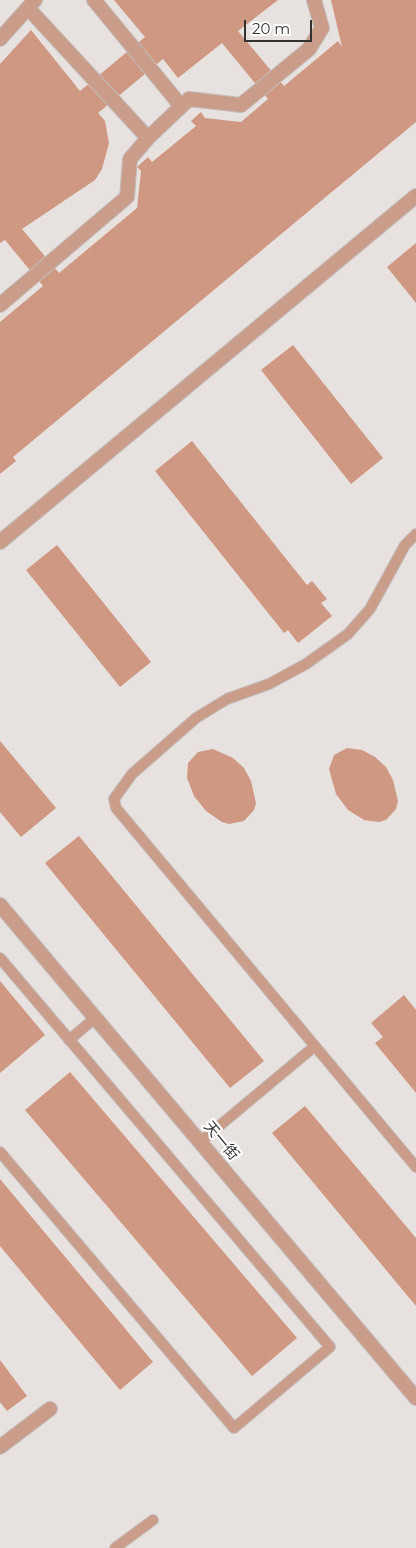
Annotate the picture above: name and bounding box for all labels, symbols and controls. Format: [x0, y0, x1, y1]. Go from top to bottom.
scale bar [246, 10, 314, 42]
text: 20 m [252, 19, 290, 38]
street label: 天一街 [200, 1118, 242, 1164]

